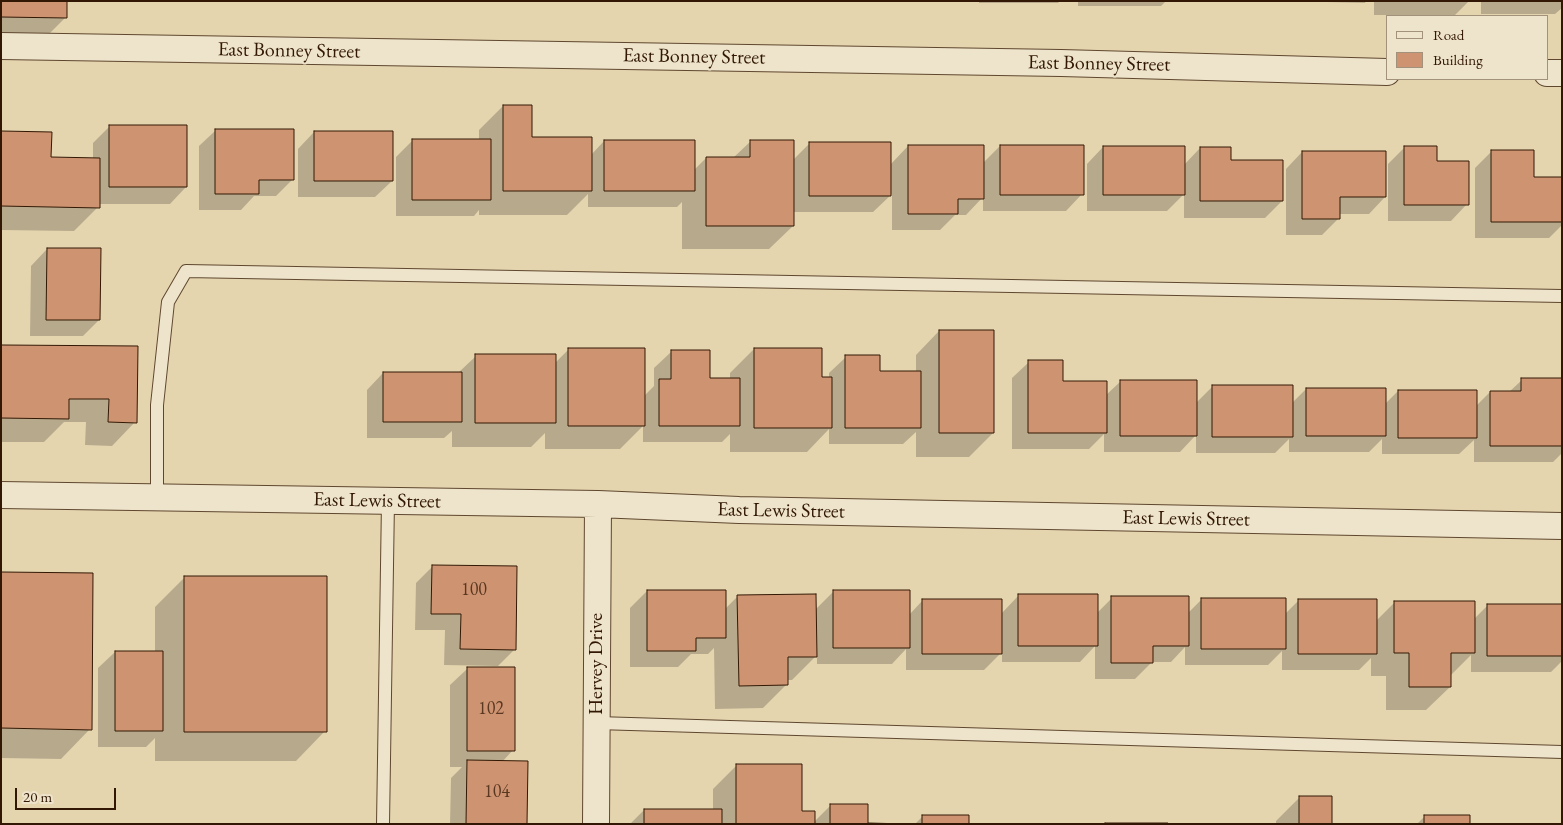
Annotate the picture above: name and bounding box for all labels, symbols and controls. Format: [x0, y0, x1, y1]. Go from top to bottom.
legend [1386, 15, 1548, 80]
text: Road [1433, 25, 1464, 44]
street label: East Bonney Street [217, 38, 361, 64]
street label: East Bonney Street [622, 44, 766, 70]
text: Building [1433, 50, 1483, 69]
street label: East Bonney Street [1027, 51, 1171, 77]
street label: East Lewis Street [313, 488, 441, 514]
street label: East Lewis Street [717, 498, 845, 524]
street label: East Lewis Street [1122, 506, 1250, 532]
house number: 100 [461, 579, 487, 601]
street label: Hervey Drive [585, 613, 609, 715]
house number: 102 [478, 698, 504, 720]
scale bar [18, 778, 119, 810]
house number: 104 [484, 781, 510, 803]
text: 20 m [23, 787, 52, 806]

